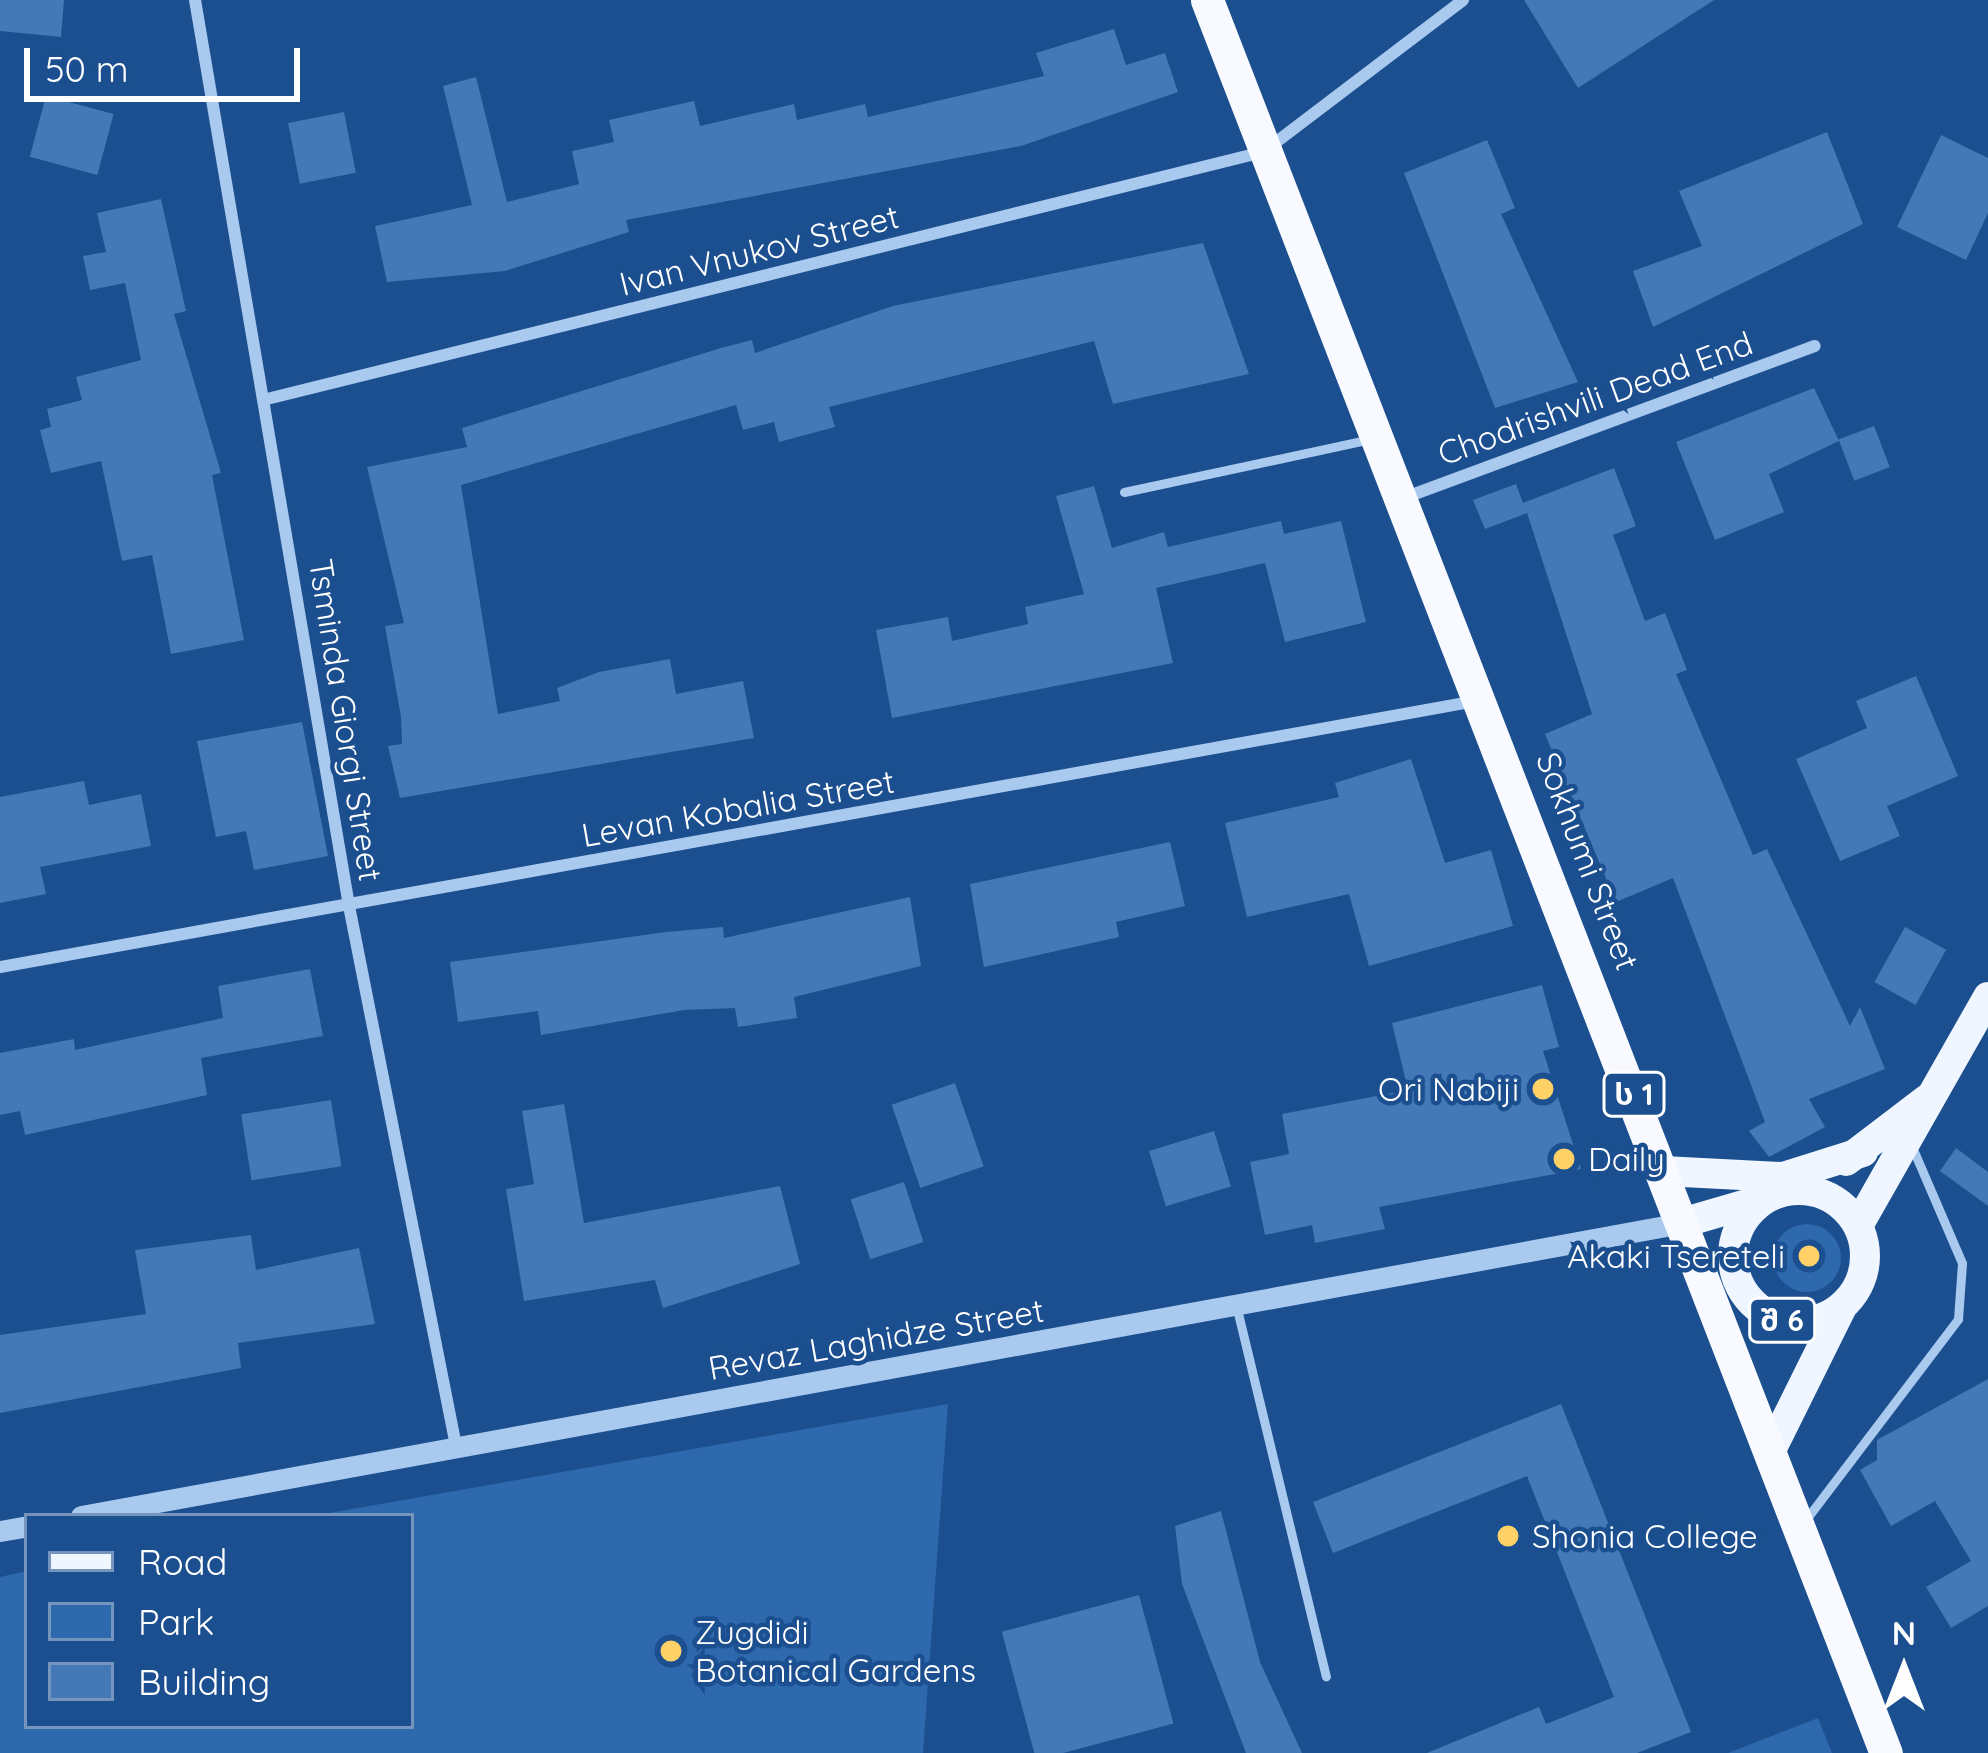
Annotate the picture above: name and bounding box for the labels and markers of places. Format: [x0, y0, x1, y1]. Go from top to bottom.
place label: Ori Nabiji [1378, 1069, 1519, 1109]
marker: Ori Nabiji [1530, 1076, 1556, 1102]
place label: Daily [1588, 1139, 1665, 1179]
marker: Daily [1551, 1146, 1577, 1172]
place label: Akaki Tsereteli [1567, 1236, 1785, 1276]
marker: Akaki Tsereteli [1796, 1243, 1822, 1269]
place label: Shonia College [1532, 1516, 1758, 1556]
marker: Shonia College [1495, 1523, 1521, 1549]
place label: Zugdidi Botanical Gardens [695, 1612, 976, 1690]
marker: Zugdidi Botanical Gardens [658, 1638, 684, 1664]

